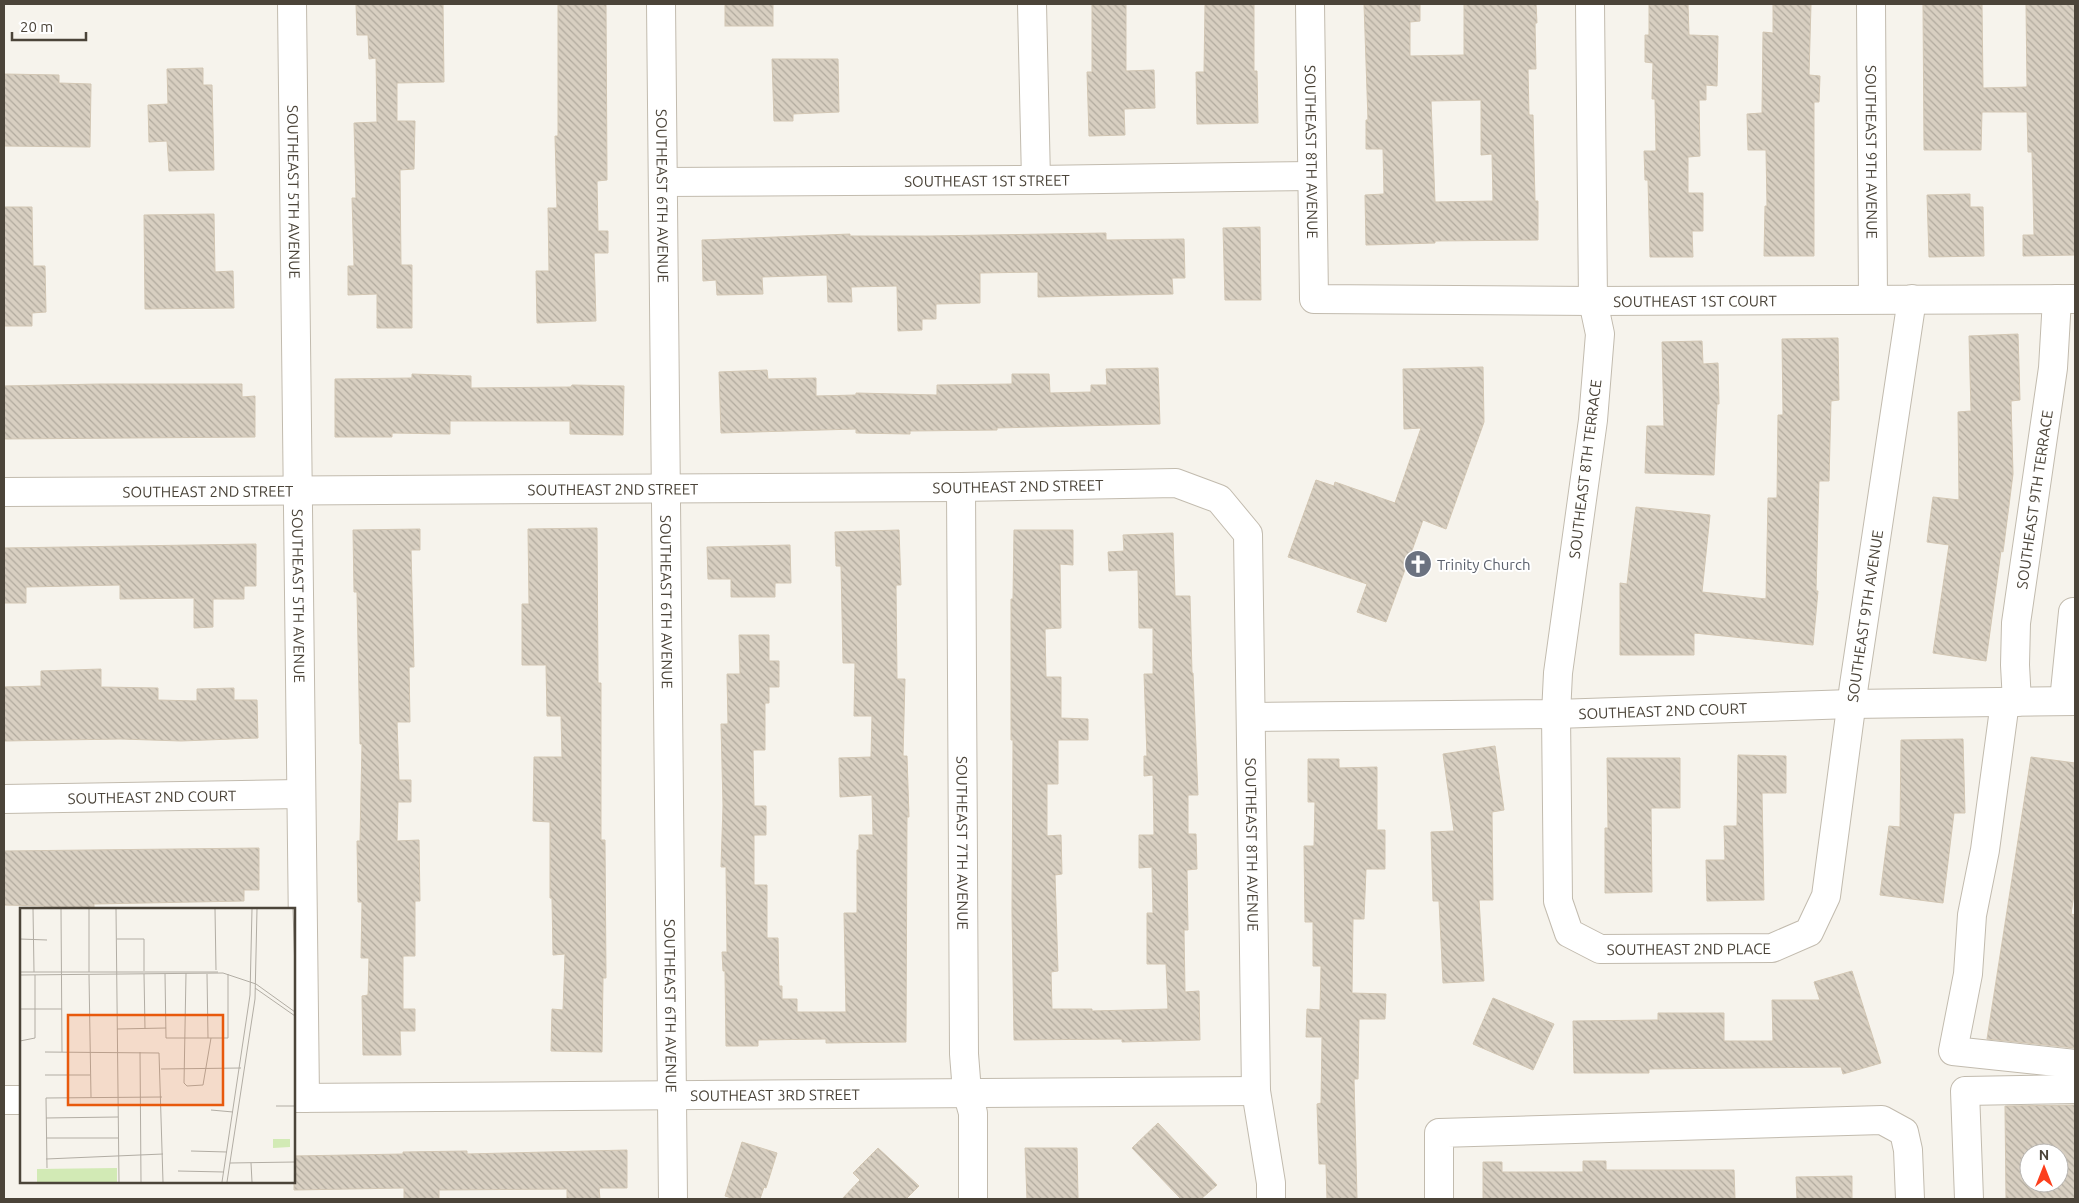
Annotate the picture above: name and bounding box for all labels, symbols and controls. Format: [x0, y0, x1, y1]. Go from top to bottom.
scale bar [12, 10, 86, 42]
text: 20 m [20, 18, 53, 35]
street label: SOUTHEAST 8TH AVENUE [1302, 65, 1322, 239]
street label: SOUTHEAST 9TH AVENUE [1863, 65, 1881, 239]
street label: SOUTHEAST 5TH AVENUE [285, 105, 304, 279]
street label: SOUTHEAST 6TH AVENUE [654, 109, 672, 283]
street label: SOUTHEAST 1ST STREET [904, 171, 1071, 189]
street label: SOUTHEAST 1ST COURT [1613, 292, 1777, 309]
street label: SOUTHEAST 8TH TERRACE [1566, 378, 1604, 560]
street label: SOUTHEAST 9TH TERRACE [2013, 409, 2055, 590]
street label: SOUTHEAST 2ND STREET [933, 476, 1104, 496]
street label: SOUTHEAST 2ND STREET [528, 480, 699, 498]
street label: SOUTHEAST 2ND STREET [123, 482, 294, 500]
street label: SOUTHEAST 5TH AVENUE [290, 509, 309, 683]
street label: SOUTHEAST 6TH AVENUE [658, 515, 676, 689]
street label: SOUTHEAST 9TH AVENUE [1843, 529, 1886, 703]
church icon: Trinity Church [1403, 549, 1433, 579]
place label: Trinity Church [1437, 556, 1530, 573]
street label: SOUTHEAST 2ND COURT [1578, 699, 1748, 722]
street label: SOUTHEAST 7TH AVENUE [954, 756, 972, 930]
street label: SOUTHEAST 8TH AVENUE [1243, 758, 1262, 932]
street label: SOUTHEAST 2ND COURT [68, 787, 237, 806]
inset map [20, 908, 295, 1183]
street label: SOUTHEAST 6TH AVENUE [662, 919, 680, 1093]
street label: SOUTHEAST 2ND PLACE [1607, 940, 1771, 957]
street label: SOUTHEAST 3RD STREET [690, 1085, 860, 1104]
north arrow [2019, 1143, 2069, 1193]
text: N [2039, 1147, 2049, 1163]

